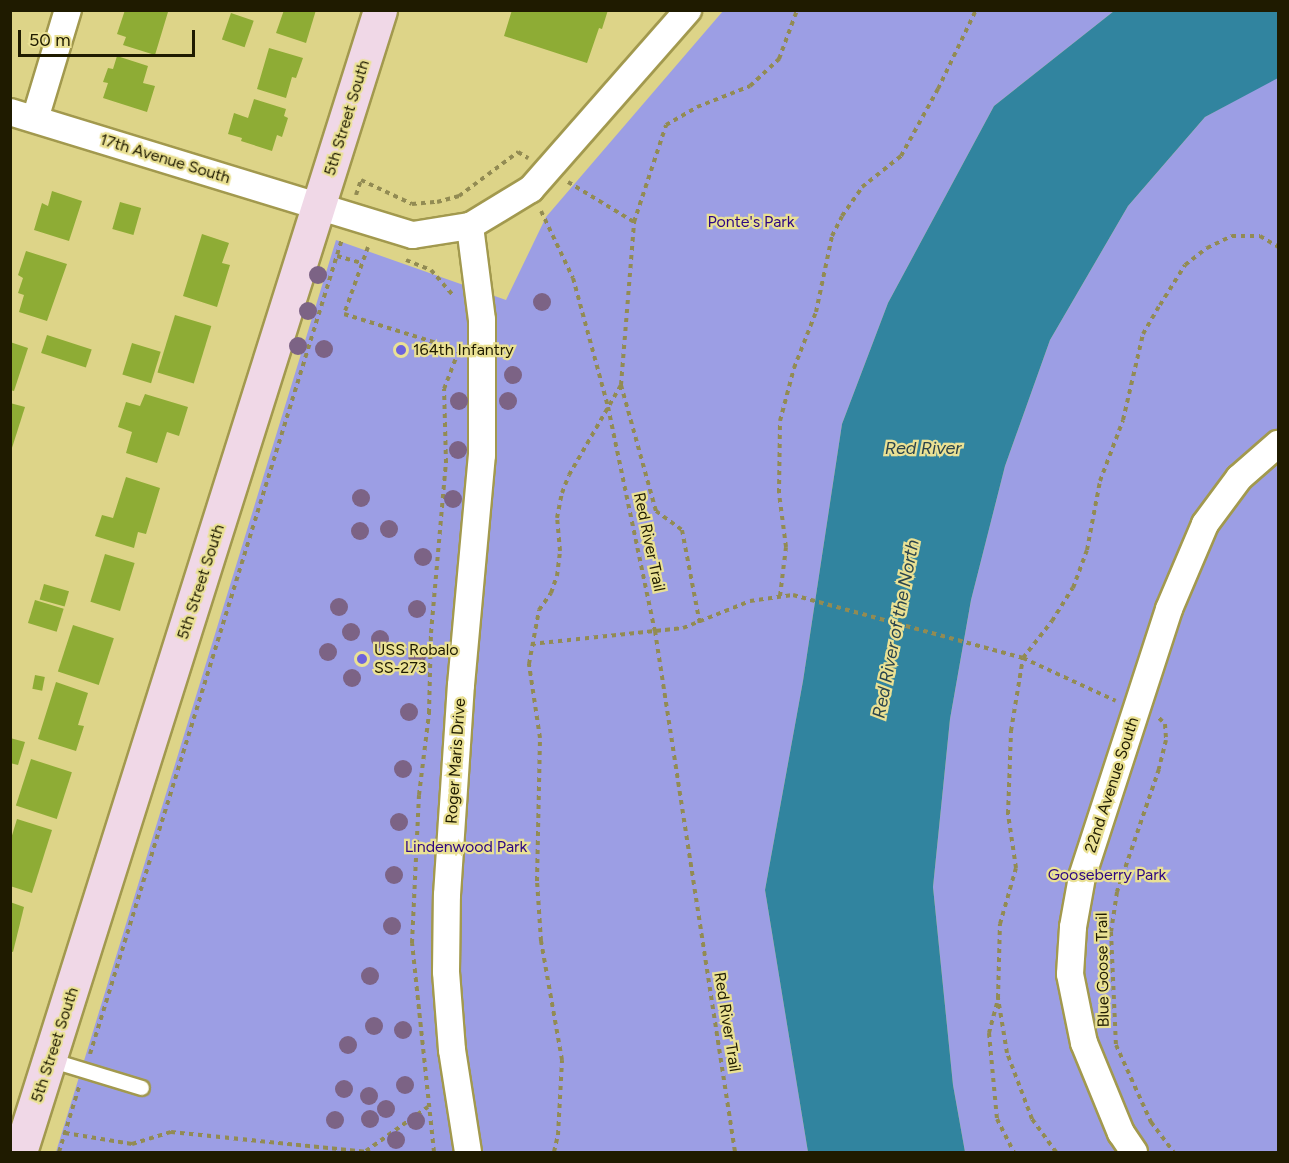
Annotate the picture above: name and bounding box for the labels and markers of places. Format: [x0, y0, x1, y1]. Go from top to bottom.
place label: 164th Infantry [413, 340, 514, 360]
marker: 164th Infantry [394, 343, 408, 357]
place label: USS Robalo SS-273 [374, 640, 459, 678]
marker: USS Robalo SS-273 [355, 652, 369, 666]

